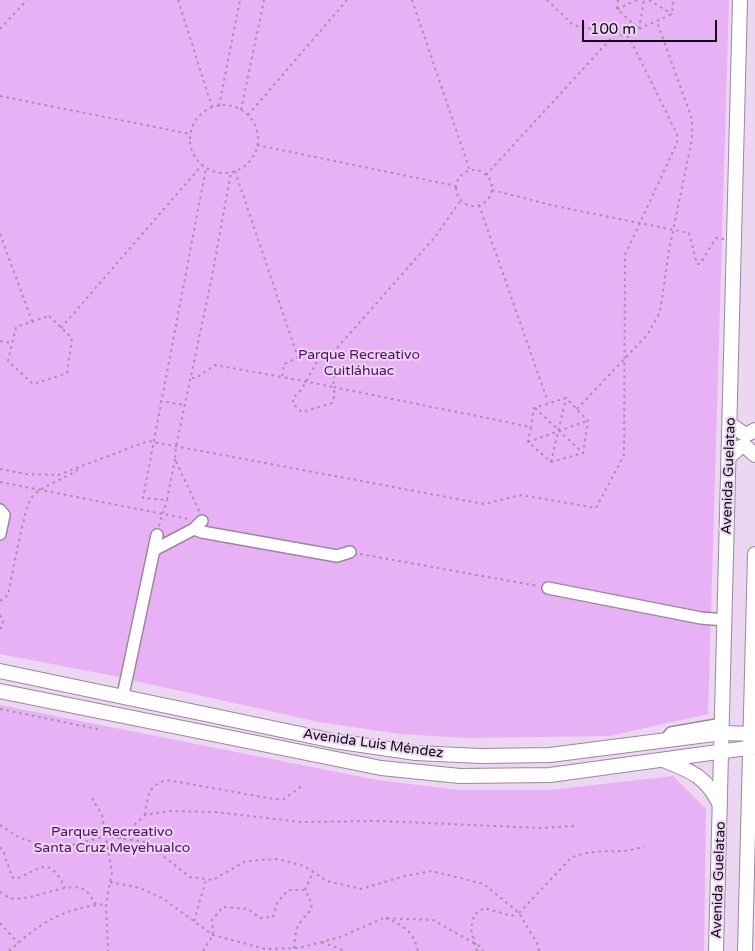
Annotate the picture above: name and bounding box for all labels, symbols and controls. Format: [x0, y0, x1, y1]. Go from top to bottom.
scale bar [585, 10, 720, 42]
text: 100 m [590, 20, 636, 38]
park label: Parque Recreativo Cuitláhuac [298, 347, 420, 380]
street label: Avenida Guelatao [719, 417, 739, 535]
street label: Avenida Luis Méndez [302, 726, 444, 762]
street label: Avenida Guelatao [709, 821, 729, 939]
park label: Parque Recreativo Santa Cruz Meyehualco [34, 824, 190, 856]

